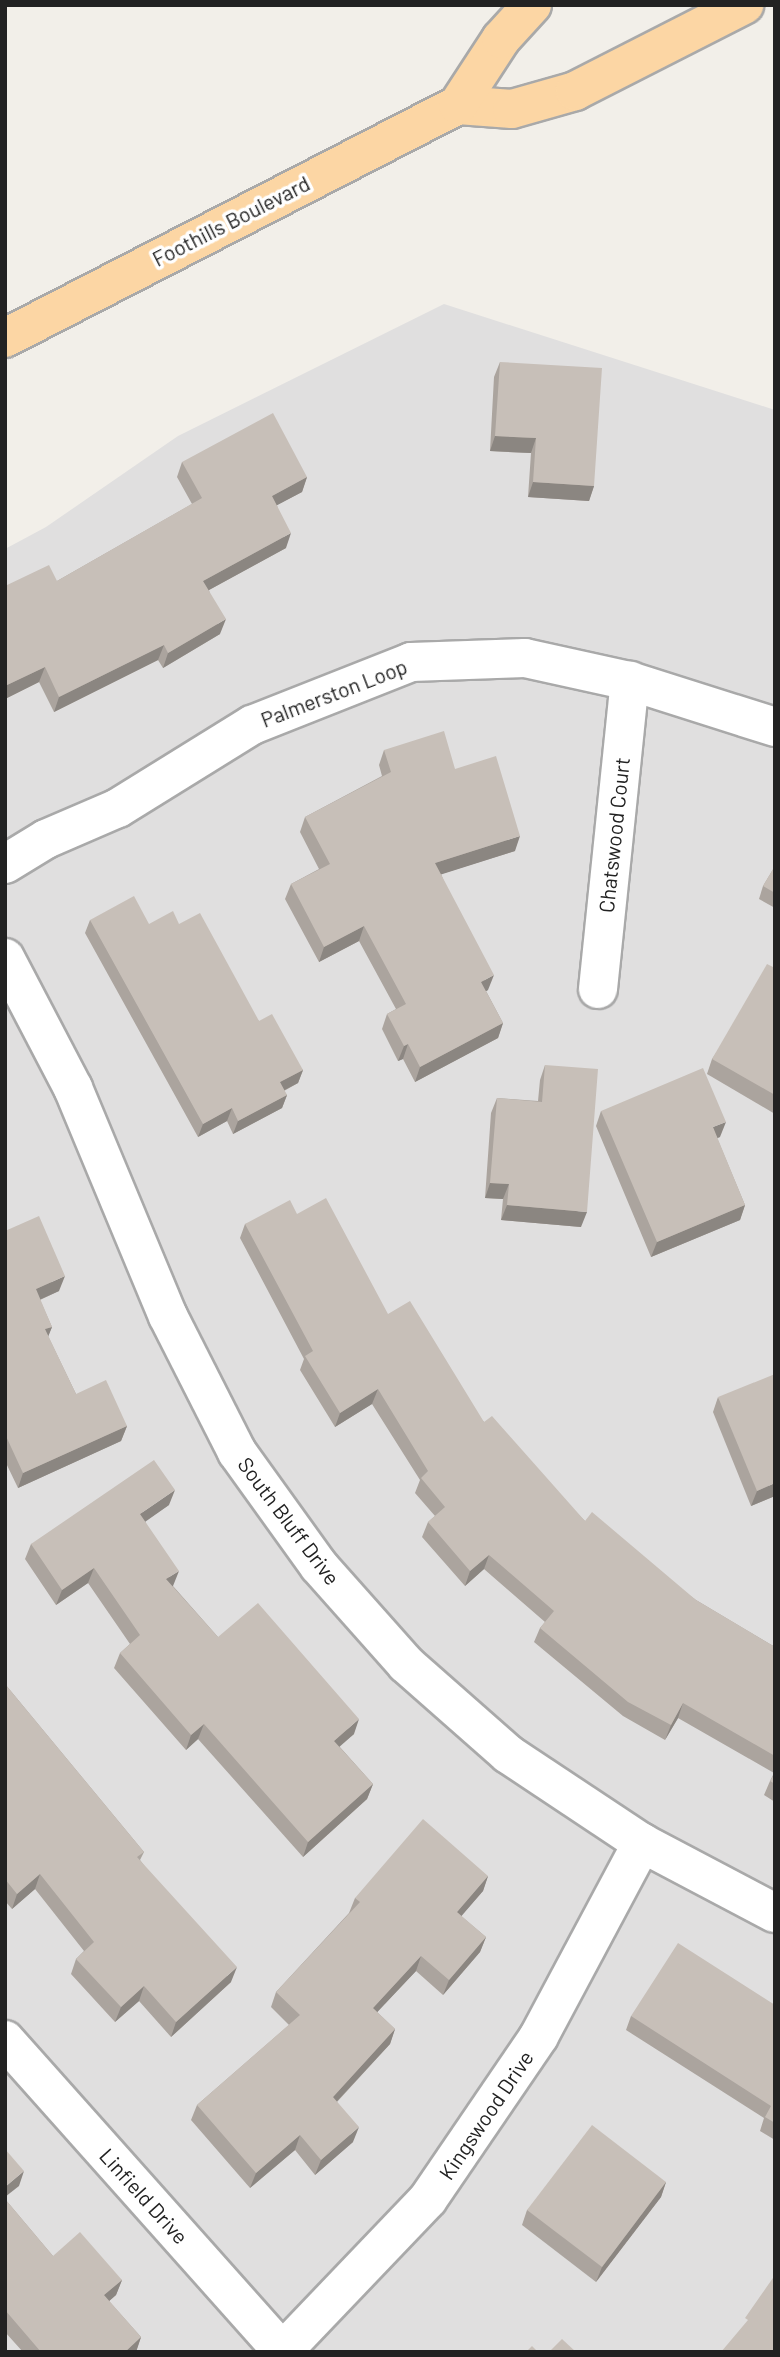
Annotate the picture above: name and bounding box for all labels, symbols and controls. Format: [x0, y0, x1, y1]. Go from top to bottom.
street label: Foothills Boulevard [148, 170, 314, 272]
street label: Palmerston Loop [257, 654, 411, 732]
street label: Chatswood Court [593, 756, 635, 914]
street label: South Bluff Drive [233, 1452, 345, 1590]
street label: Kingswood Drive [434, 2046, 538, 2184]
street label: Linfield Drive [95, 2143, 193, 2249]

